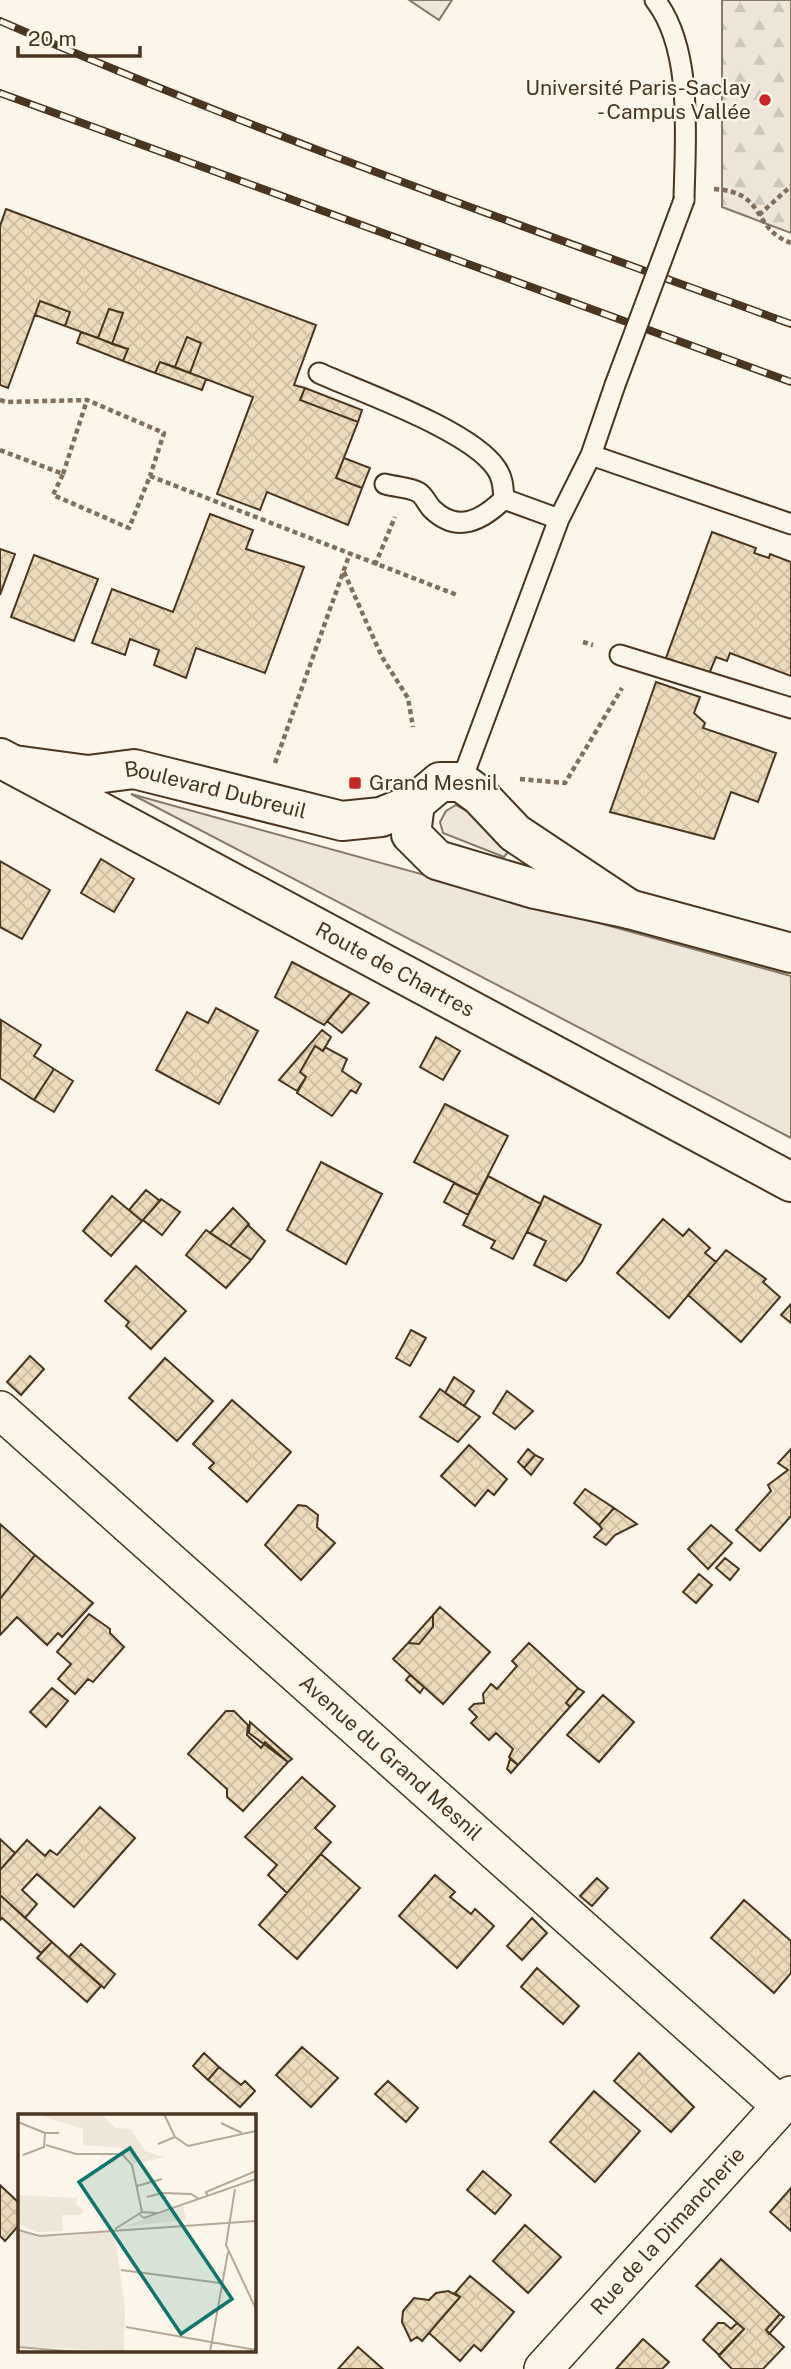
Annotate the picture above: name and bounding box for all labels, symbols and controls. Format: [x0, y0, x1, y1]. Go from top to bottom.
scale bar [18, 14, 140, 58]
text: 20 m [28, 26, 77, 51]
place label: Université Paris-Saclay - Campus Vallée [525, 75, 751, 124]
marker: Université Paris-Saclay - Campus Vallée [757, 92, 773, 108]
street label: Boulevard Dubreuil [123, 756, 309, 824]
place label: Grand Mesnil [369, 770, 498, 795]
marker: Grand Mesnil [347, 775, 363, 791]
street label: Route de Chartres [311, 916, 479, 1022]
street label: Avenue du Grand Mesnil [294, 1670, 487, 1845]
inset map [18, 2114, 256, 2352]
street label: Rue de la Dimancherie [585, 2142, 750, 2320]

